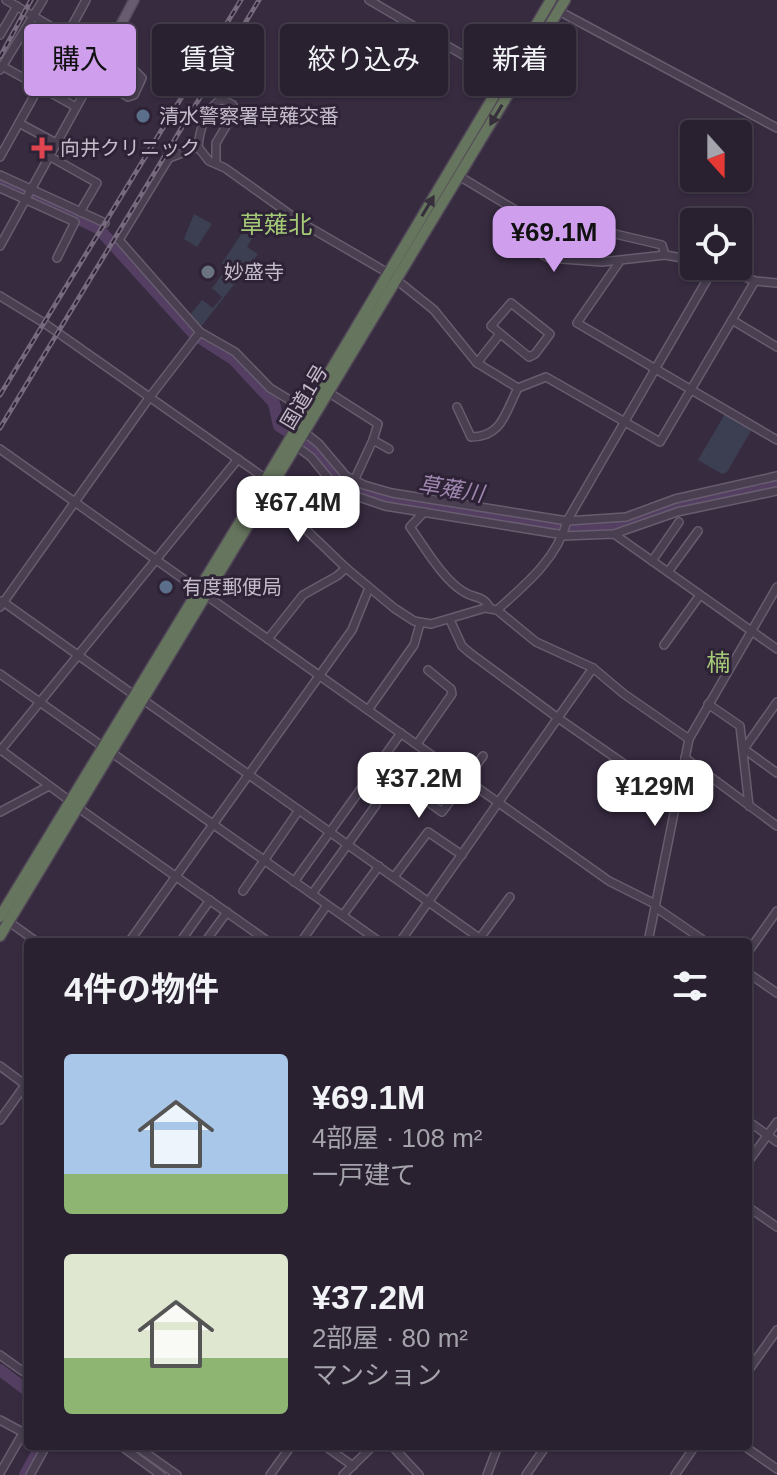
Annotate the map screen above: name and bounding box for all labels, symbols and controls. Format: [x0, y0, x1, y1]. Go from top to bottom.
chip: 購入 [24, 24, 136, 96]
chip: 賃貸 [152, 24, 264, 96]
chip: 絞り込み [280, 24, 448, 96]
chip: 新着 [464, 24, 576, 96]
one-way arrow [489, 104, 503, 126]
place label: 清水警察署草薙交番 [159, 105, 339, 127]
marker: 清水警察署草薙交番 [134, 107, 152, 125]
north arrow [680, 120, 752, 192]
map controls [680, 120, 752, 280]
marker: 向井クリニック [31, 137, 53, 159]
place label: 向井クリニック [60, 137, 200, 159]
one-way arrow [421, 195, 435, 217]
pin: ¥69.1M [489, 206, 619, 274]
button: locate [680, 208, 752, 280]
district label: 草薙北 [240, 211, 312, 238]
text: ¥69.1M [511, 217, 597, 247]
place label: 妙盛寺 [224, 261, 284, 283]
marker: 妙盛寺 [199, 263, 217, 281]
street label: 国道1号 [276, 361, 332, 433]
water label: 草薙川 [416, 471, 488, 507]
pin: ¥67.4M [233, 476, 363, 544]
text: ¥67.4M [255, 487, 341, 517]
place label: 有度郵便局 [182, 576, 282, 598]
marker: 有度郵便局 [157, 578, 175, 596]
district label: 楠 [706, 649, 730, 676]
pin: ¥37.2M [354, 752, 484, 820]
pin: ¥129M [599, 760, 711, 828]
text: ¥37.2M [376, 763, 462, 793]
text: ¥129M [615, 771, 695, 801]
icon: filters [668, 964, 712, 1008]
text: 4件の物件 [64, 970, 219, 1008]
text: ¥69.1M [312, 1078, 425, 1116]
icon: home [128, 1086, 224, 1182]
text: 4部屋 · 108 m² [312, 1123, 483, 1153]
text: 一戸建て [312, 1160, 416, 1190]
text: ¥37.2M [312, 1278, 425, 1316]
icon: home [128, 1286, 224, 1382]
text: 2部屋 · 80 m² [312, 1323, 468, 1353]
text: マンション [312, 1360, 442, 1390]

